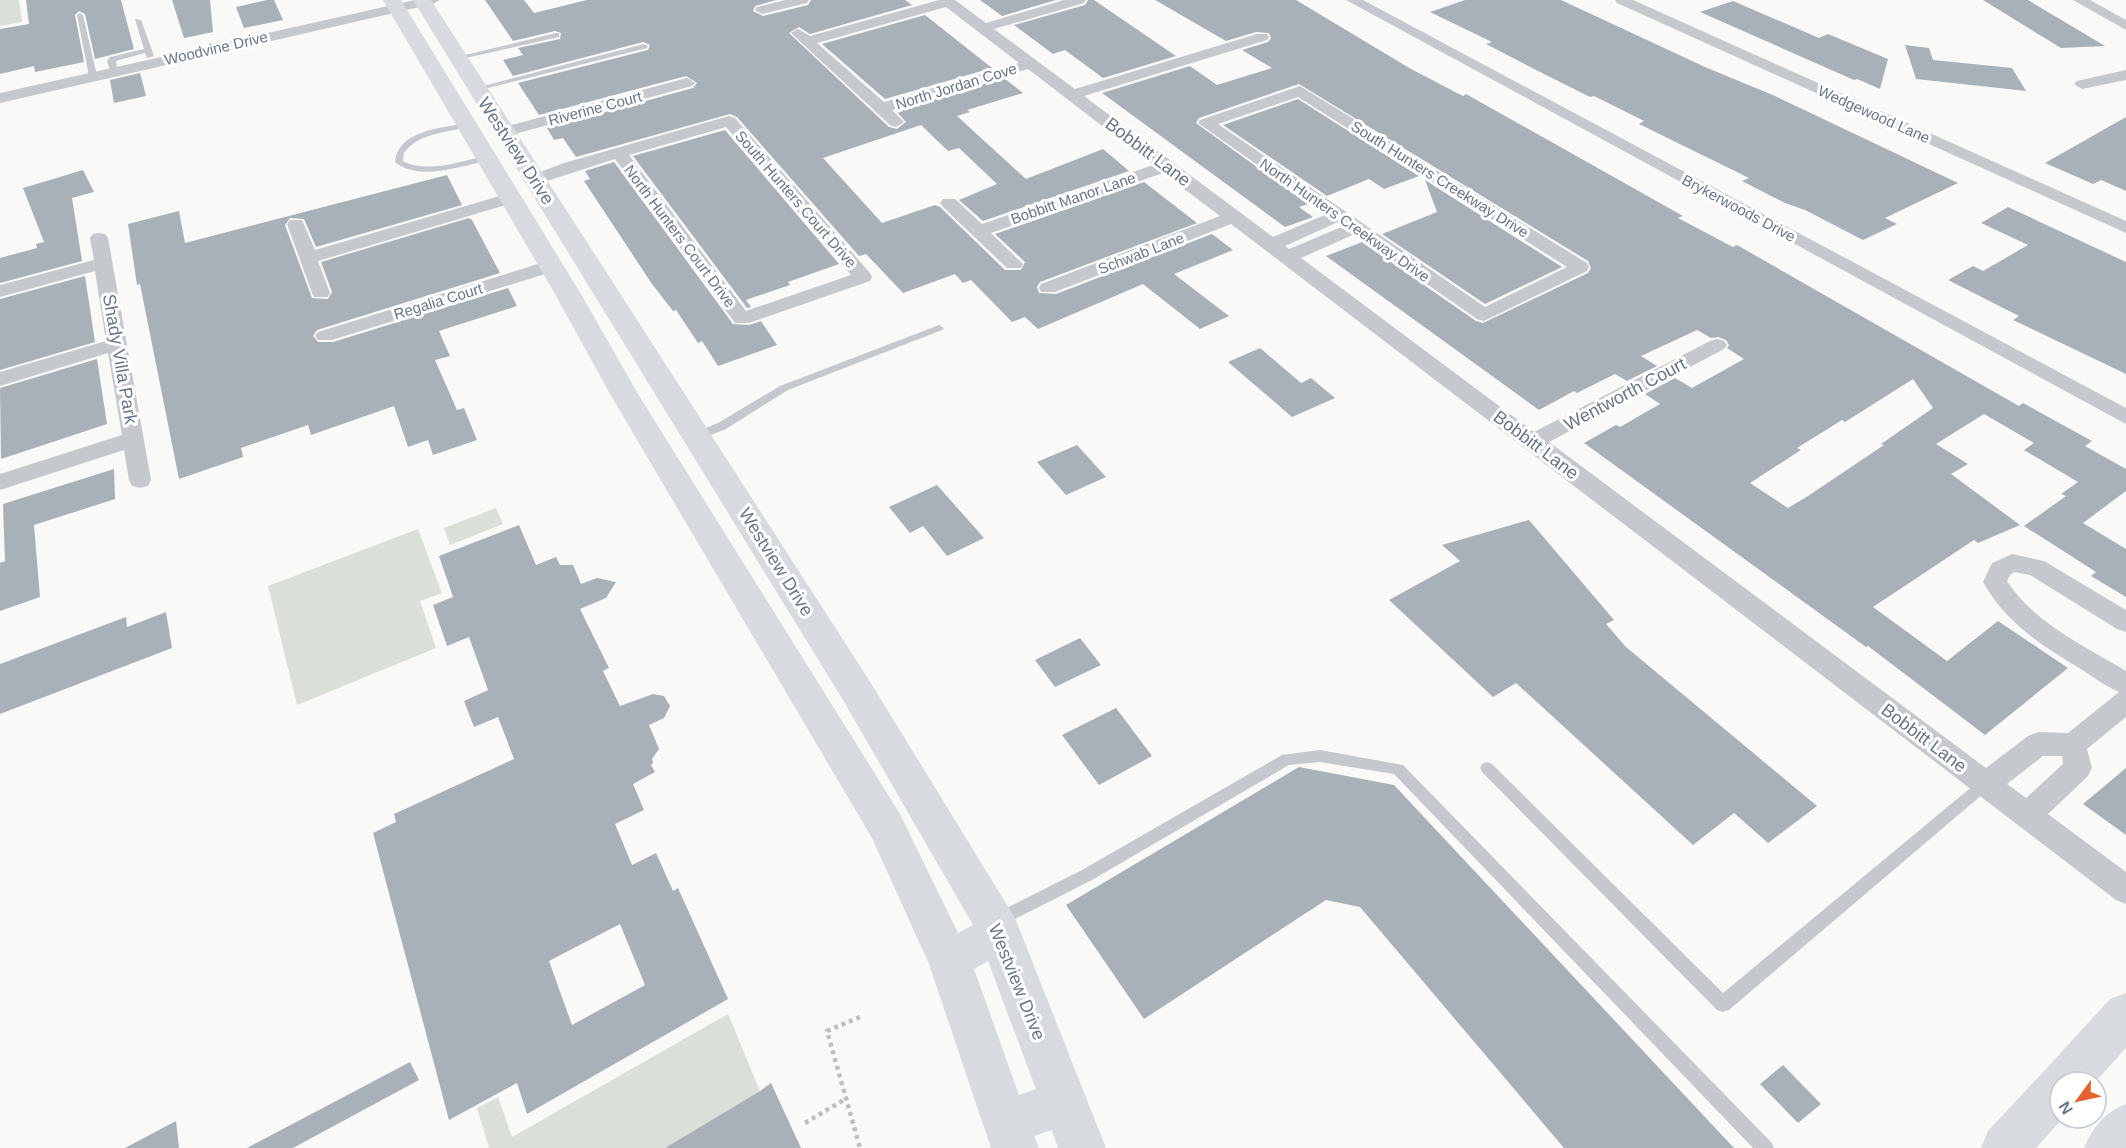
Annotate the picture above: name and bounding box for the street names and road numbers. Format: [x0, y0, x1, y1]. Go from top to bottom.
street label: Woodvine Drive [163, 28, 269, 68]
street label: North Jordan Cove [893, 59, 1019, 113]
street label: Wedgewood Lane [1815, 82, 1933, 146]
street label: Riverine Court [546, 87, 644, 129]
street label: Westview Drive [474, 94, 558, 208]
street label: Bobbitt Lane [1102, 114, 1194, 190]
street label: South Hunters Creekway Drive [1348, 117, 1532, 241]
street label: South Hunters Court Drive [732, 127, 860, 271]
street label: North Hunters Creekway Drive [1257, 155, 1433, 285]
street label: North Hunters Court Drive [621, 162, 739, 310]
street label: Bobbitt Manor Lane [1008, 169, 1138, 227]
street label: Brykerwoods Drive [1679, 171, 1799, 245]
street label: Schwab Lane [1096, 229, 1186, 277]
street label: Regalia Court [392, 279, 485, 323]
street label: Shady Villa Park [99, 292, 141, 427]
street label: Wentworth Court [1561, 354, 1689, 434]
street label: Bobbitt Lane [1490, 407, 1582, 483]
street label: Westview Drive [735, 504, 817, 620]
street label: Bobbitt Lane [1878, 700, 1970, 776]
street label: Westview Drive [985, 921, 1049, 1043]

